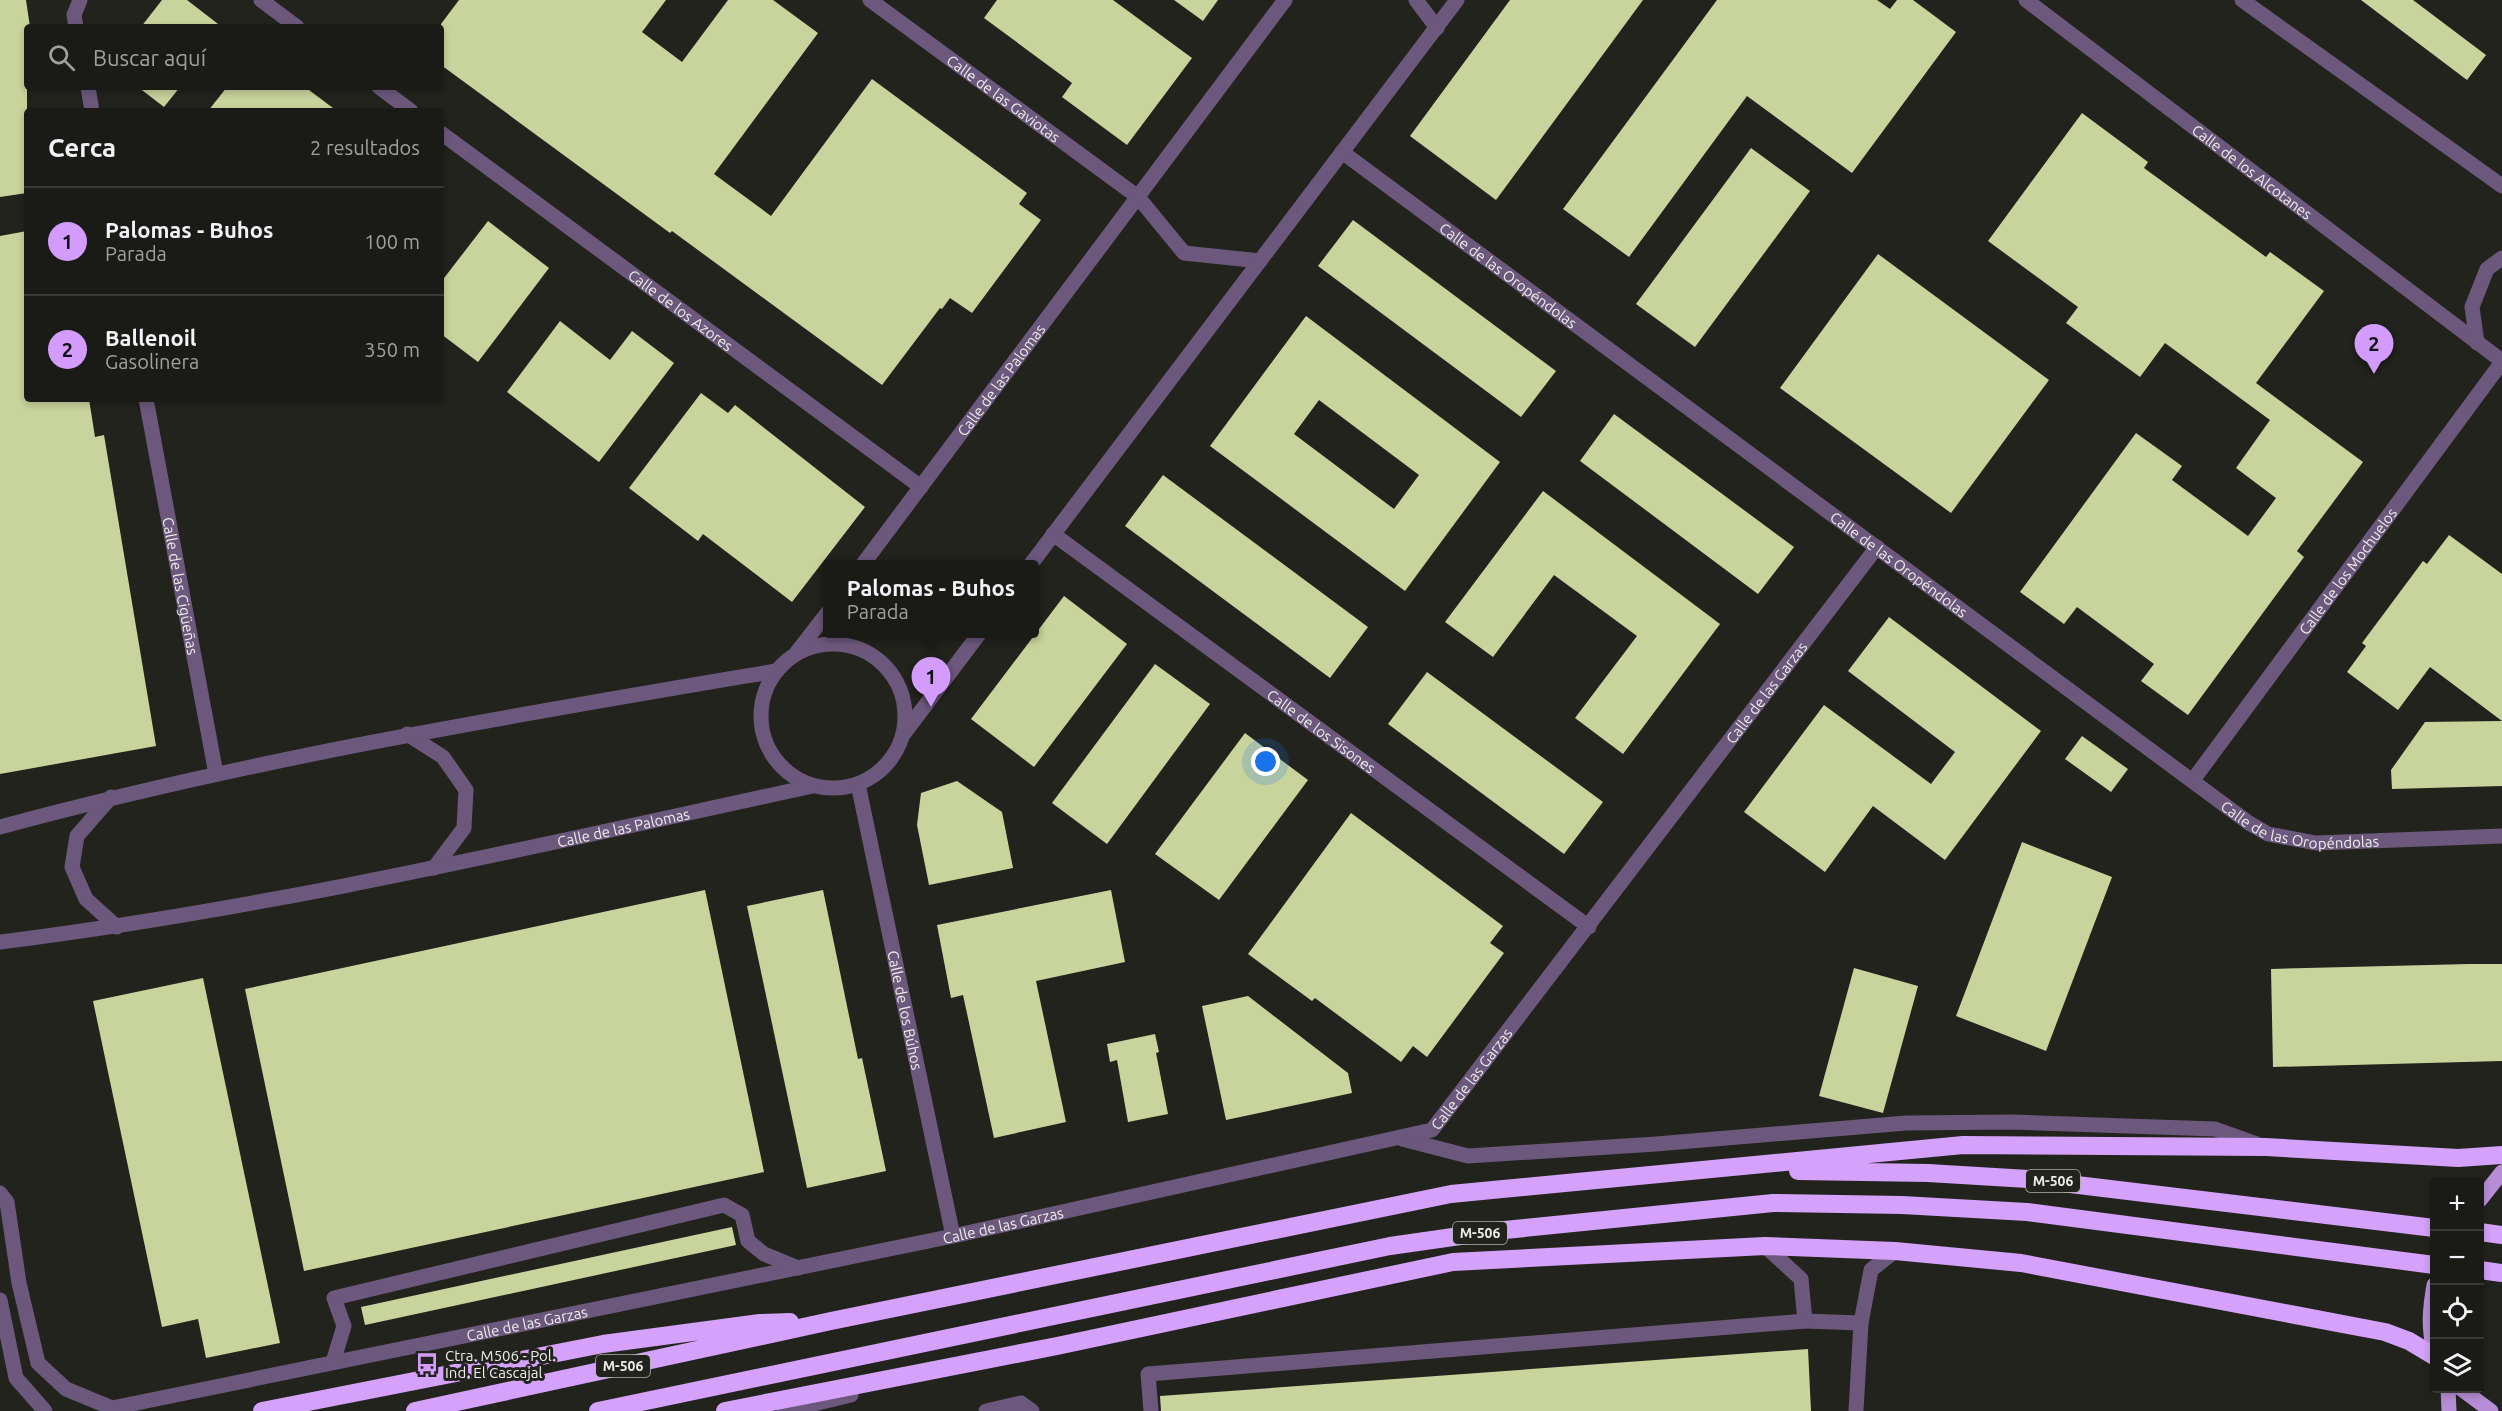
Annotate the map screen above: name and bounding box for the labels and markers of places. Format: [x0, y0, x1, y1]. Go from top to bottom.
pin: 2 [2354, 324, 2394, 374]
pin: 1 [912, 658, 950, 707]
place label: Ctra. M506 - Pol. Ind. El Cascajal [445, 1347, 555, 1381]
bus stop icon: Ctra. M506 - Pol. Ind. El Cascajal [414, 1351, 440, 1377]

